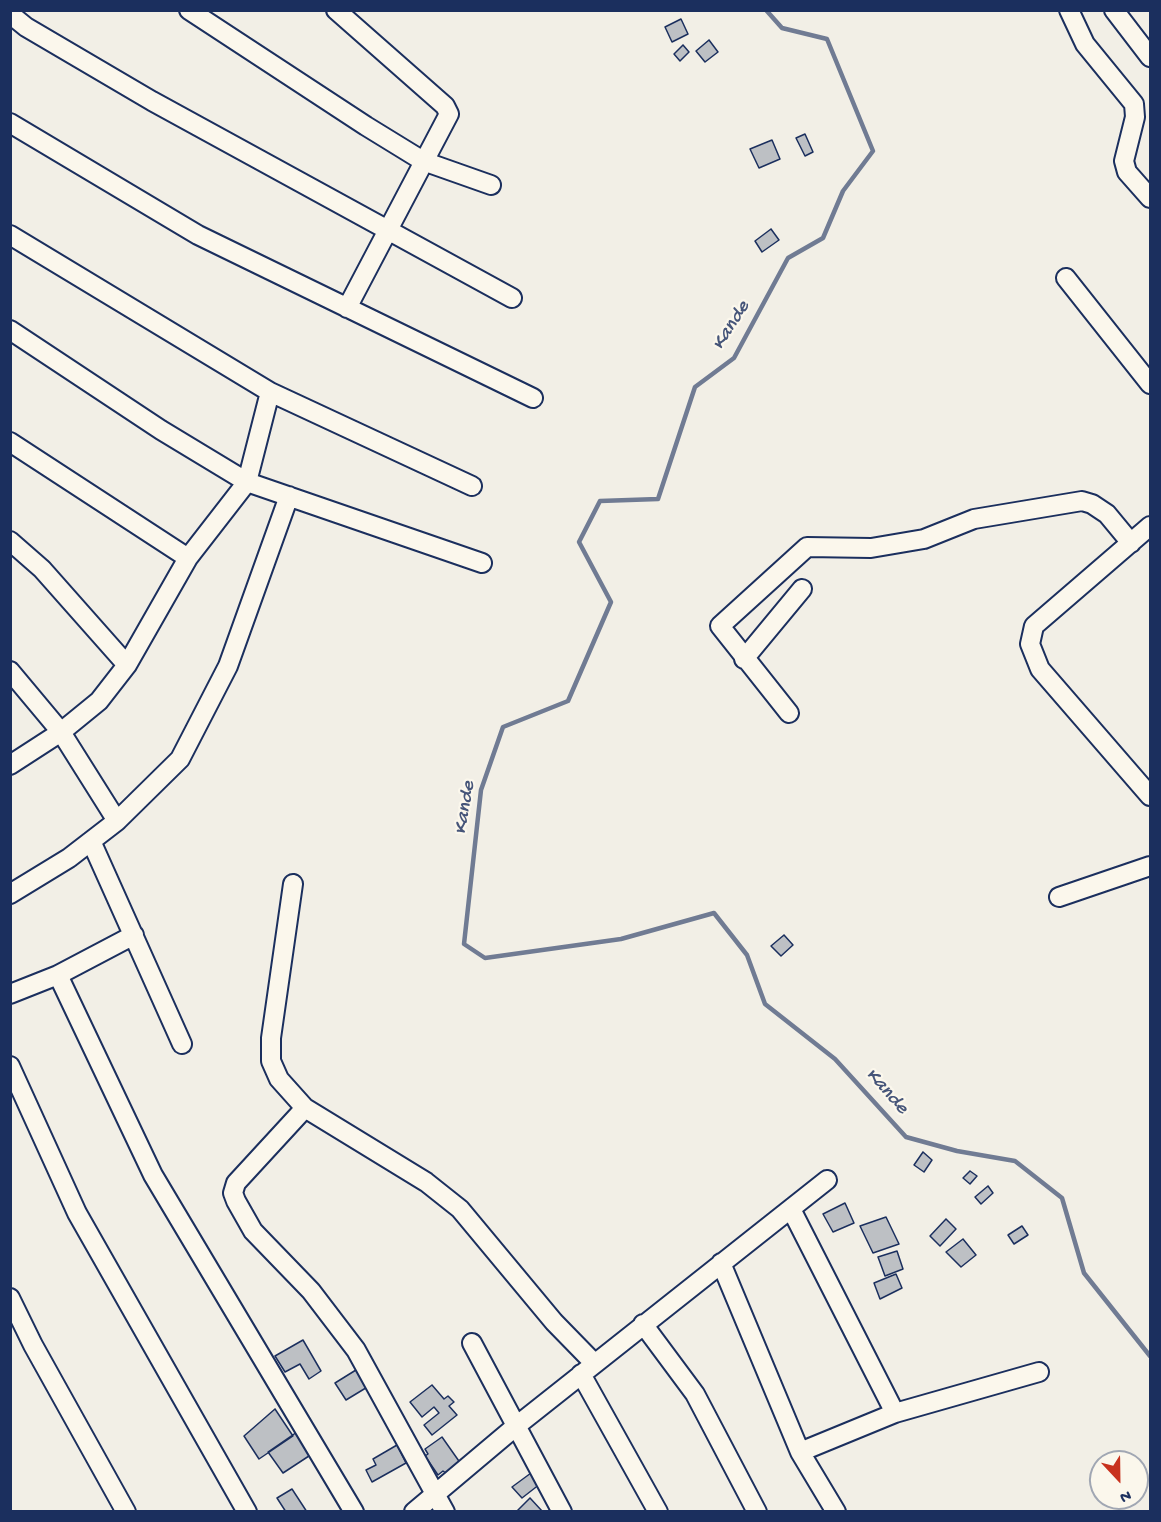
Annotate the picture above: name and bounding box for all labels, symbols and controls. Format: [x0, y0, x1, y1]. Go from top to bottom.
water label: Kande [708, 297, 756, 355]
water label: Kande [450, 780, 482, 836]
water label: Kande [859, 1064, 913, 1120]
north arrow [1089, 1450, 1149, 1510]
text: N [1117, 1485, 1134, 1506]

